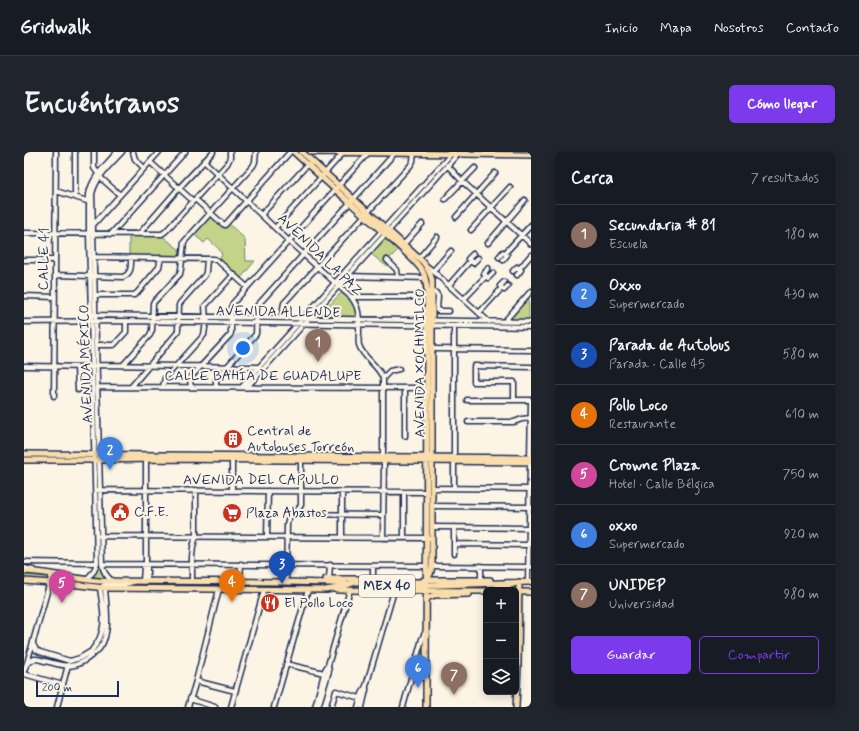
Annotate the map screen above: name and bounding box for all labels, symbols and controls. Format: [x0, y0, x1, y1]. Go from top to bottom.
text: Gridwalk [20, 15, 91, 40]
text: Inicio [605, 19, 638, 37]
text: Mapa [660, 19, 692, 37]
text: Nosotros [714, 19, 764, 37]
text: Contacto [786, 19, 839, 37]
button: Cómo llegar [729, 85, 835, 123]
text: Encuéntranos [24, 86, 180, 123]
text: Cerca [571, 167, 614, 189]
text: 7 resultados [751, 170, 819, 187]
street label: AVENIDA LA PAZ [274, 210, 366, 300]
text: Secundaria # 81 [609, 216, 716, 236]
text: 1 [581, 226, 587, 243]
text: 180 m [784, 226, 819, 243]
street label: CALLE 41 [34, 228, 54, 290]
text: Escuela [609, 236, 648, 253]
text: Oxxo [609, 276, 641, 296]
text: 2 [581, 286, 587, 303]
text: 430 m [784, 286, 819, 303]
street label: AVENIDA XOCHIMILCO [411, 288, 429, 438]
text: Supermercado [609, 296, 685, 313]
street label: AVENIDA ALLENDE [216, 302, 340, 322]
street label: AVENIDA MÉXICO [75, 304, 97, 424]
pin: 1 [305, 329, 331, 362]
text: Parada de Autobus [609, 336, 730, 356]
your location [233, 338, 253, 358]
text: 3 [581, 346, 587, 363]
text: 580 m [782, 346, 819, 363]
text: Parada · Calle 45 [609, 356, 705, 373]
street label: CALLE BAHÍA DE GUADALUPE [165, 367, 361, 385]
text: Pollo Loco [609, 396, 668, 416]
text: 4 [580, 406, 588, 423]
text: 610 m [785, 406, 819, 423]
text: Restaurante [609, 416, 676, 433]
place label: Central de Autobuses Torreón [247, 422, 354, 456]
building icon: Central de Autobuses Torreón [222, 428, 244, 450]
pin: 2 [97, 437, 123, 470]
text: Crowne Plaza [609, 456, 700, 476]
text: 5 [580, 466, 588, 483]
text: 750 m [783, 466, 819, 483]
street label: AVENIDA DEL CAPULLO [183, 471, 339, 489]
text: Hotel · Calle Bélgica [609, 476, 715, 493]
public building icon: C.F.E. [109, 501, 131, 523]
supermarket icon: Plaza Abastos [221, 502, 243, 524]
place label: C.F.E. [134, 503, 168, 521]
place label: Plaza Abastos [246, 504, 327, 522]
text: oxxo [609, 516, 637, 536]
text: 6 [581, 526, 587, 543]
text: 920 m [784, 526, 819, 543]
text: Supermercado [609, 536, 685, 553]
pin: 3 [269, 551, 295, 584]
pin: 4 [219, 569, 245, 602]
pin: 5 [49, 570, 75, 603]
road number: MEX 40 [359, 575, 415, 597]
text: UNIDEP [609, 576, 666, 596]
text: 7 [580, 586, 588, 603]
text: 980 m [784, 586, 819, 603]
map controls [483, 587, 519, 695]
button: + [483, 587, 519, 623]
restaurant icon: El Pollo Loco [259, 592, 281, 614]
place label: El Pollo Loco [284, 594, 353, 612]
text: Universidad [609, 596, 674, 613]
button: − [483, 623, 519, 659]
button: Guardar [571, 636, 691, 674]
button: Compartir [699, 636, 819, 674]
pin: 6 [405, 655, 431, 688]
button: layers [483, 659, 519, 695]
pin: 7 [441, 662, 467, 695]
scale bar [36, 679, 119, 698]
text: 200 m [42, 681, 72, 695]

